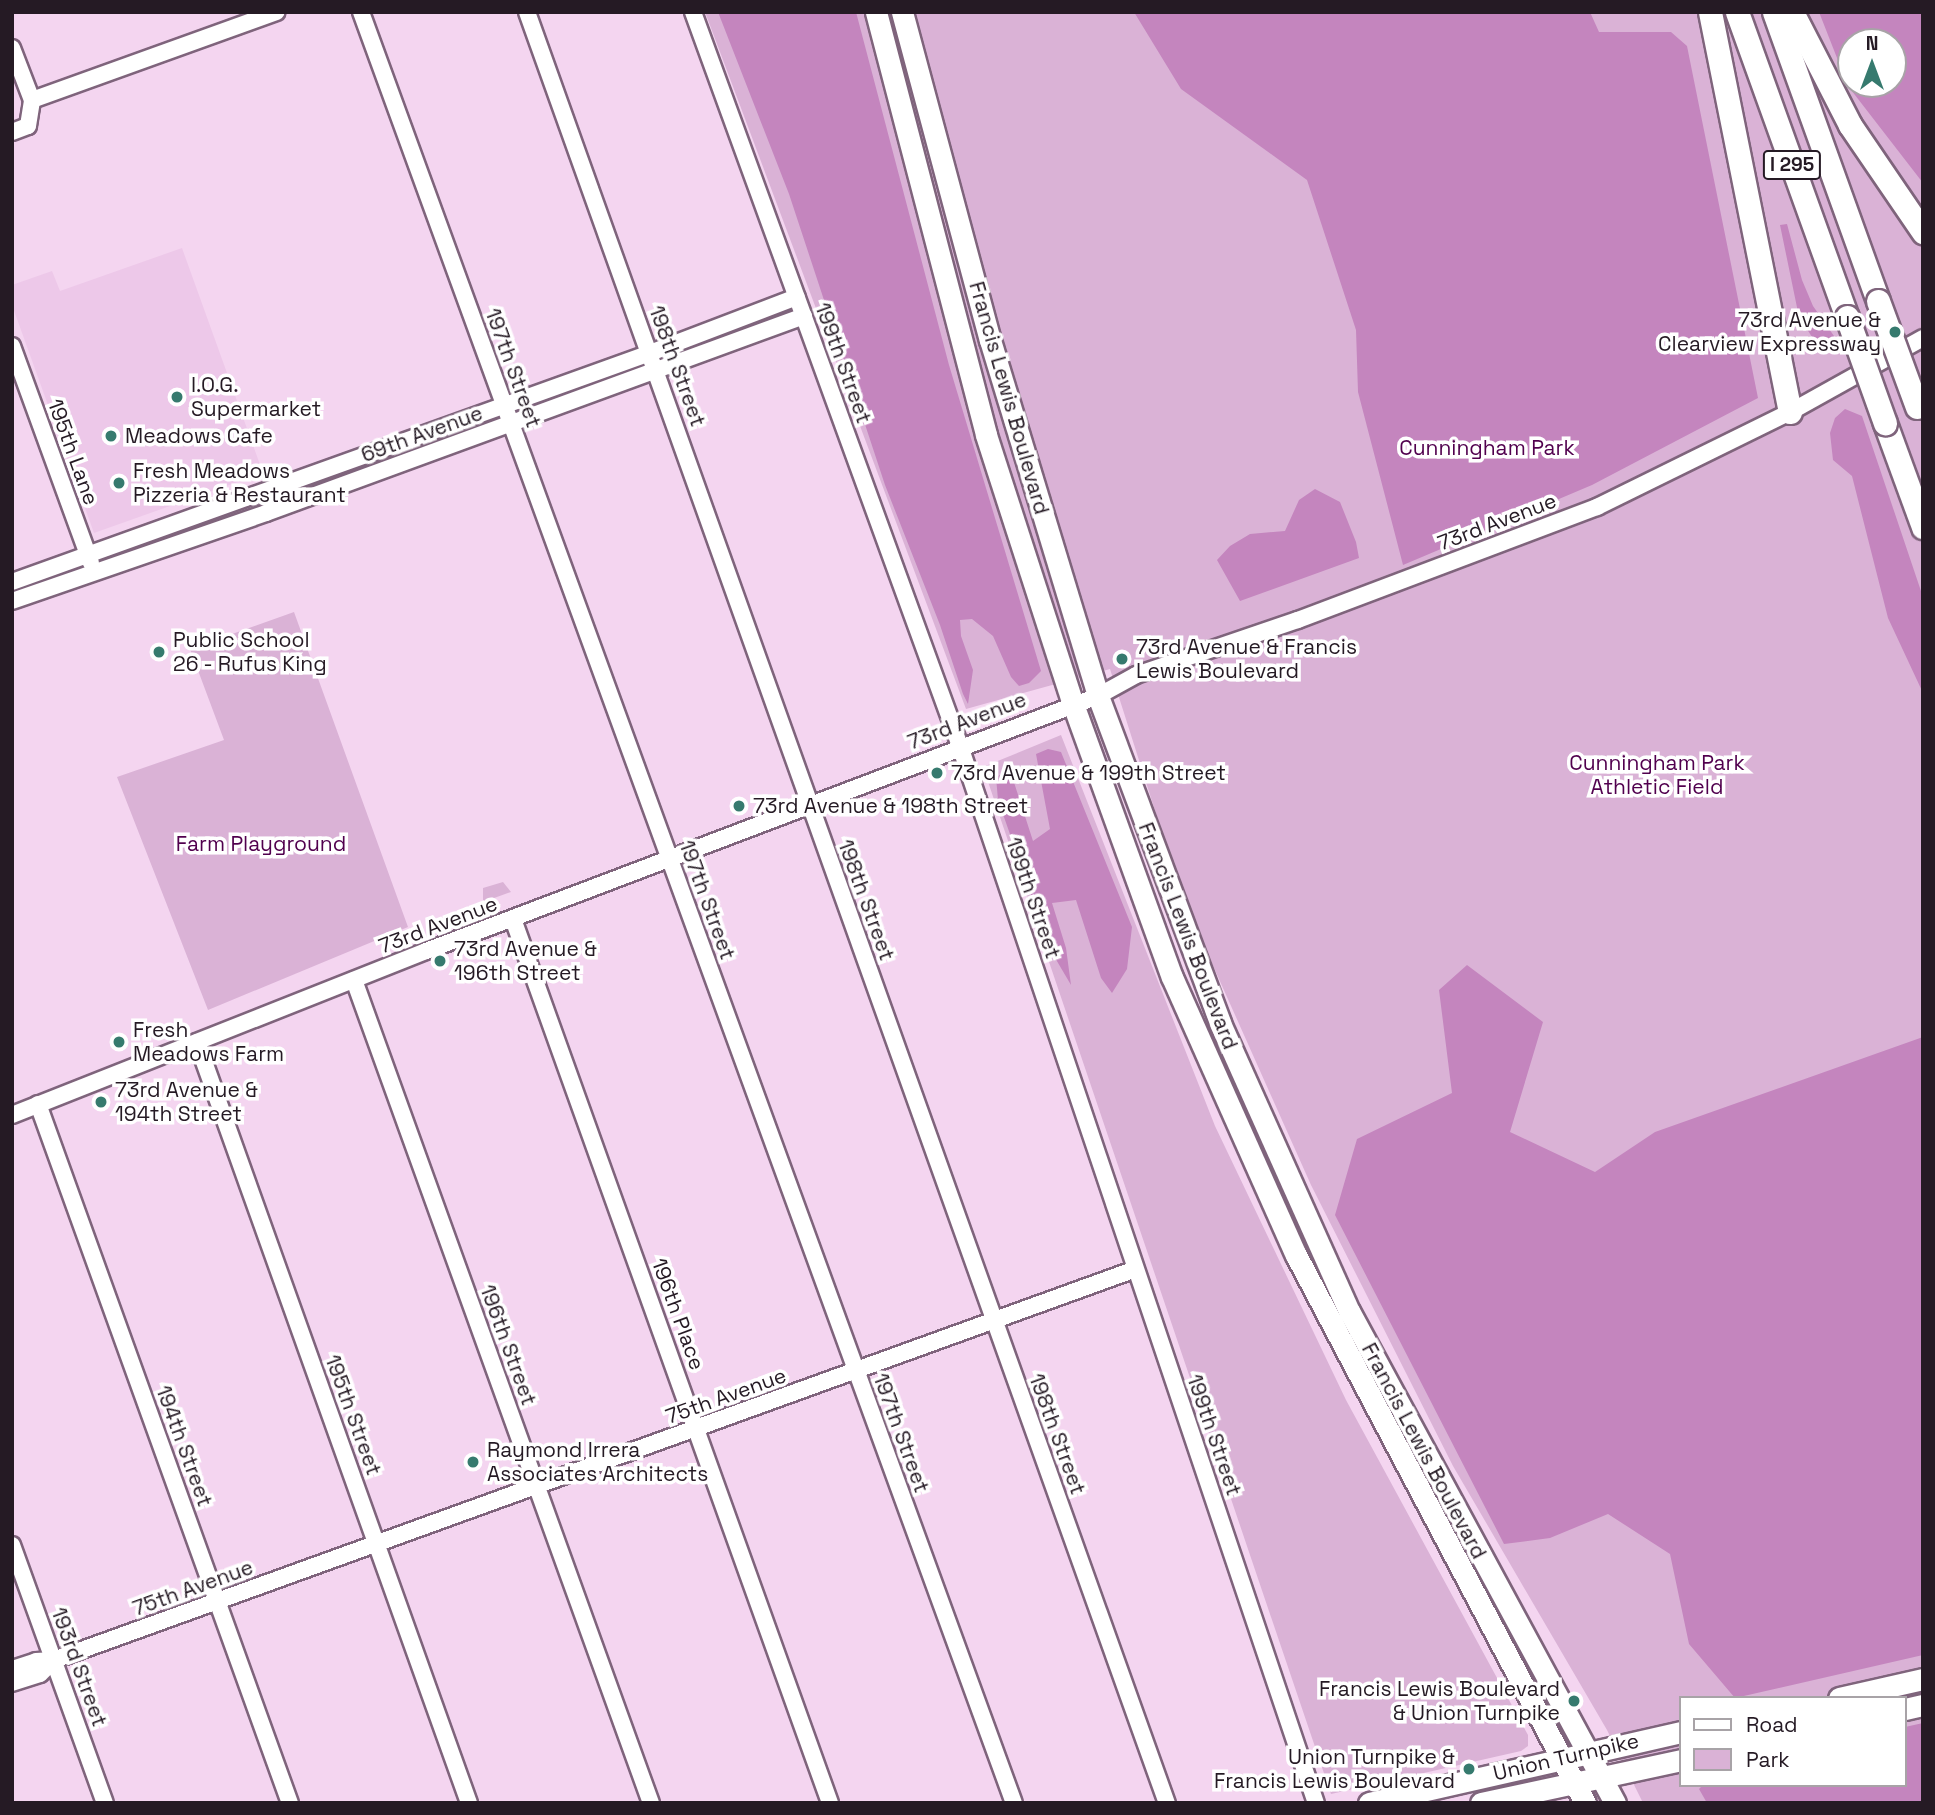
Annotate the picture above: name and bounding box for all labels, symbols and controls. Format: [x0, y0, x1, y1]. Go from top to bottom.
north arrow [1837, 28, 1907, 98]
text: N [1866, 31, 1878, 56]
road number: I 295 [1762, 150, 1822, 181]
street label: Francis Lewis Boulevard [964, 279, 1054, 517]
street label: 199th Street [810, 299, 876, 427]
street label: 198th Street [643, 302, 711, 430]
street label: 197th Street [480, 305, 546, 431]
place label: 73rd Avenue & Clearview Expressway [1658, 307, 1881, 357]
marker: 73rd Avenue & Clearview Expressway [1887, 324, 1903, 340]
place label: I.O.G. Supermarket [191, 372, 321, 422]
marker: I.O.G. Supermarket [169, 389, 185, 405]
street label: 195th Lane [42, 396, 104, 508]
street label: 69th Avenue [358, 400, 486, 468]
place label: Meadows Cafe [125, 423, 273, 449]
marker: Meadows Cafe [103, 428, 119, 444]
park label: Cunningham Park [1399, 435, 1575, 461]
place label: Fresh Meadows Pizzeria & Restaurant [133, 458, 346, 508]
marker: Fresh Meadows Pizzeria & Restaurant [111, 475, 127, 491]
street label: 73rd Avenue [1434, 488, 1560, 556]
place label: Public School 26 - Rufus King [173, 627, 328, 677]
place label: 73rd Avenue & Francis Lewis Boulevard [1136, 634, 1357, 684]
marker: Public School 26 - Rufus King [151, 644, 167, 660]
marker: 73rd Avenue & Francis Lewis Boulevard [1114, 651, 1130, 667]
street label: 73rd Avenue [904, 687, 1030, 755]
park label: Cunningham Park Athletic Field [1569, 750, 1745, 800]
place label: 73rd Avenue & 199th Street [951, 760, 1226, 786]
marker: 73rd Avenue & 199th Street [929, 765, 945, 781]
place label: 73rd Avenue & 198th Street [753, 793, 1028, 819]
marker: 73rd Avenue & 198th Street [731, 798, 747, 814]
street label: Francis Lewis Boulevard [1133, 819, 1243, 1053]
park label: Farm Playground [176, 831, 346, 857]
street label: 199th Street [1000, 834, 1066, 962]
street label: 198th Street [832, 836, 900, 964]
street label: 197th Street [674, 837, 740, 963]
street label: 73rd Avenue [375, 891, 501, 959]
place label: 73rd Avenue & 196th Street [454, 936, 597, 986]
marker: 73rd Avenue & 196th Street [432, 953, 448, 969]
place label: Fresh Meadows Farm [133, 1017, 284, 1067]
marker: Fresh Meadows Farm [111, 1034, 127, 1050]
place label: 73rd Avenue & 194th Street [115, 1077, 258, 1127]
marker: 73rd Avenue & 194th Street [93, 1094, 109, 1110]
street label: 196th Place [646, 1255, 710, 1373]
street label: 196th Street [475, 1281, 541, 1409]
street label: Francis Lewis Boulevard [1356, 1339, 1492, 1563]
street label: 195th Street [320, 1351, 386, 1479]
street label: 75th Avenue [662, 1363, 790, 1429]
street label: 197th Street [868, 1370, 934, 1496]
street label: 198th Street [1023, 1370, 1091, 1498]
street label: 199th Street [1181, 1371, 1247, 1499]
street label: 194th Street [150, 1382, 218, 1510]
place label: Raymond Irrera Associates Architects [487, 1437, 709, 1487]
marker: Raymond Irrera Associates Architects [465, 1454, 481, 1470]
street label: 75th Avenue [129, 1555, 257, 1621]
street label: 193rd Street [46, 1604, 112, 1730]
place label: Francis Lewis Boulevard & Union Turnpike [1319, 1676, 1560, 1726]
marker: Francis Lewis Boulevard & Union Turnpike [1566, 1693, 1582, 1709]
legend [1680, 1696, 1907, 1787]
text: Road [1746, 1711, 1798, 1738]
street label: Union Turnpike [1490, 1728, 1642, 1786]
place label: Union Turnpike & Francis Lewis Boulevard [1214, 1744, 1455, 1794]
text: Park [1746, 1746, 1790, 1773]
marker: Union Turnpike & Francis Lewis Boulevard [1461, 1761, 1477, 1777]

